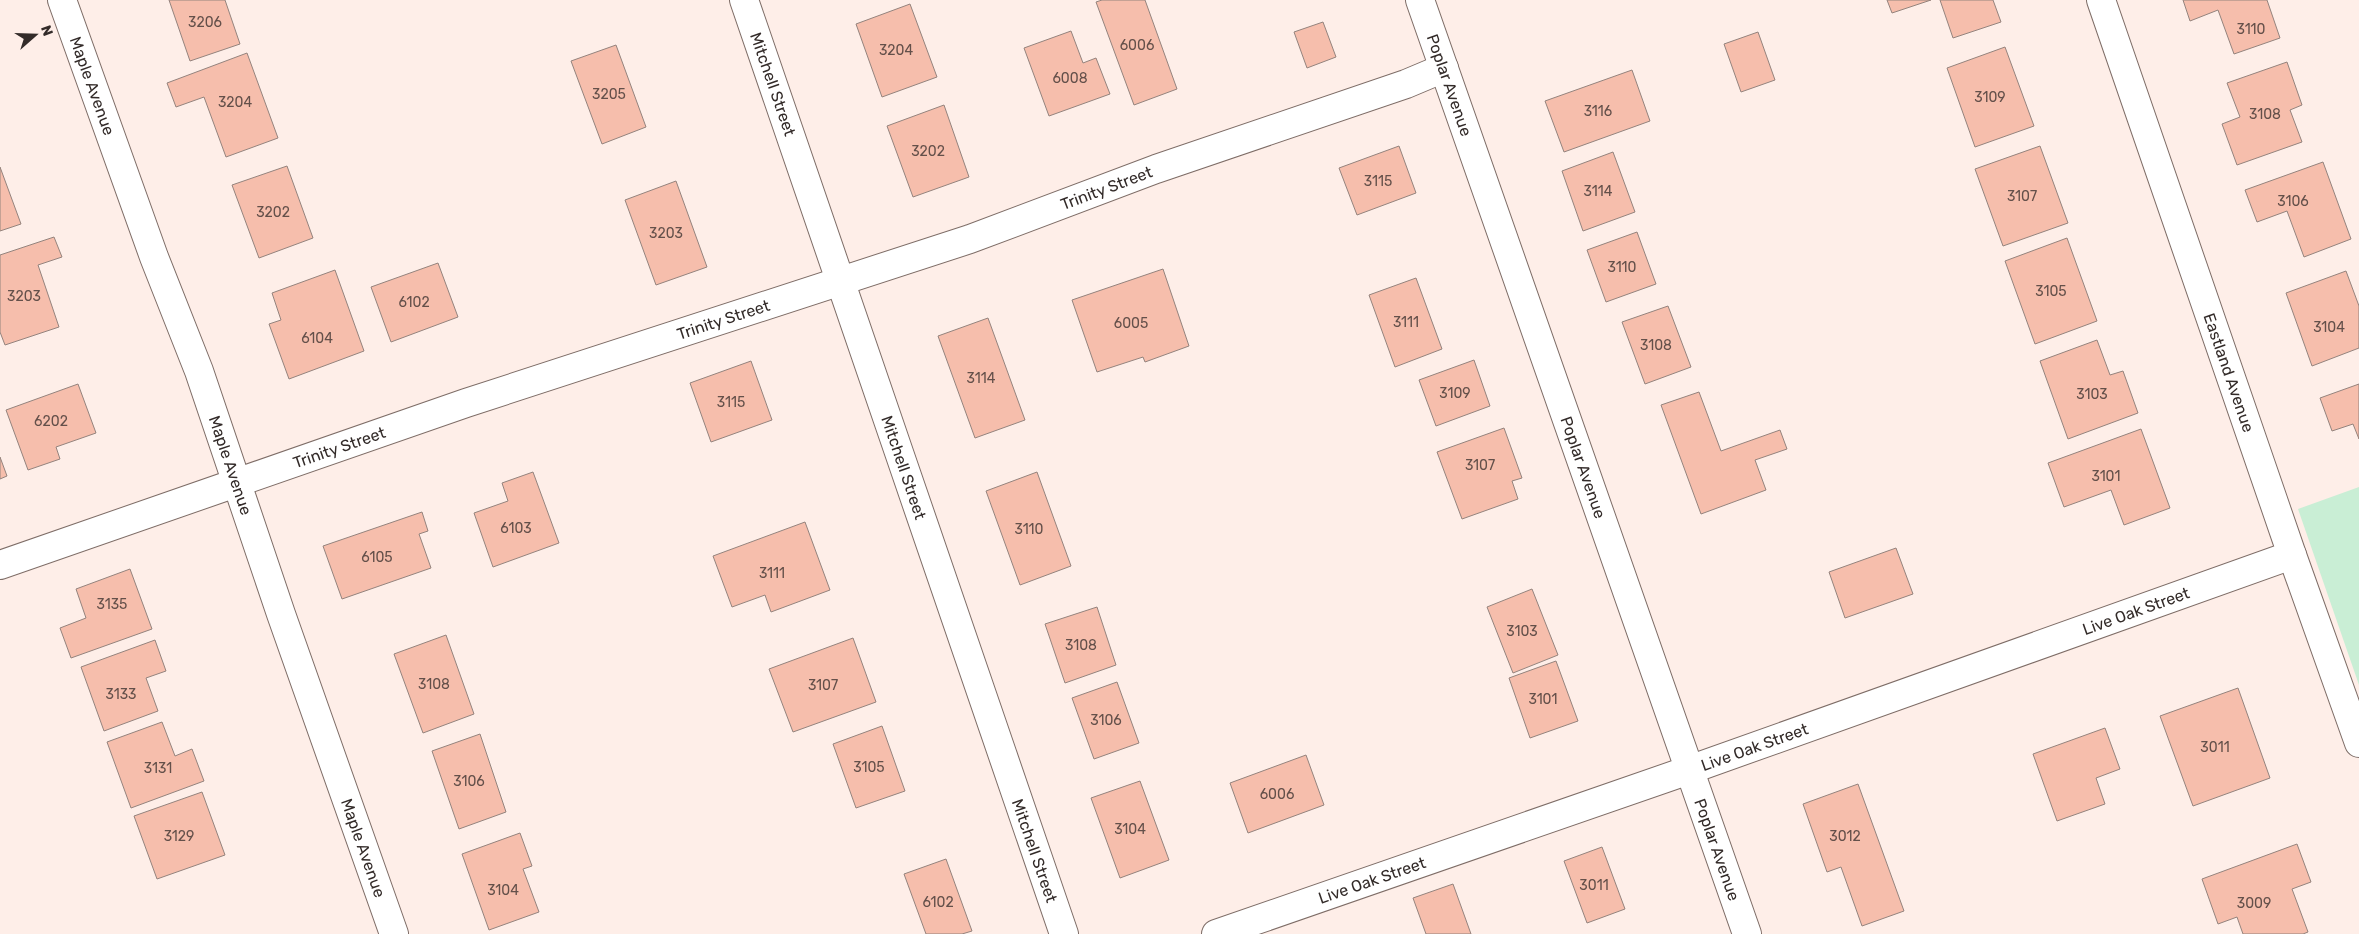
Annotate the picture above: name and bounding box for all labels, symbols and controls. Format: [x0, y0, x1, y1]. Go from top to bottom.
north arrow [10, 10, 60, 60]
house number: 3206 [188, 14, 222, 31]
house number: 3110 [2236, 21, 2266, 38]
text: N [37, 23, 56, 38]
street label: Mitchell Street [747, 30, 800, 138]
street label: Poplar Avenue [1423, 31, 1476, 139]
street label: Maple Avenue [66, 34, 119, 138]
house number: 6006 [1120, 37, 1154, 54]
house number: 3204 [879, 42, 913, 59]
house number: 6008 [1052, 70, 1088, 87]
house number: 3205 [592, 86, 626, 103]
house number: 3109 [1974, 89, 2006, 106]
house number: 3204 [218, 94, 252, 111]
house number: 3116 [1584, 103, 1612, 120]
house number: 3108 [2249, 106, 2281, 123]
house number: 3202 [911, 143, 945, 160]
street label: Trinity Street [1058, 162, 1155, 214]
house number: 3115 [1364, 173, 1392, 190]
house number: 3114 [1584, 183, 1613, 200]
house number: 3107 [2007, 188, 2037, 205]
house number: 3106 [2277, 193, 2309, 210]
house number: 3202 [256, 204, 290, 221]
house number: 3203 [649, 225, 683, 242]
house number: 3110 [1607, 259, 1637, 276]
house number: 3105 [2035, 283, 2067, 300]
house number: 3203 [7, 288, 41, 305]
house number: 6102 [398, 294, 430, 311]
street label: Trinity Street [675, 295, 772, 343]
street label: Eastland Avenue [2200, 311, 2258, 435]
house number: 3111 [1393, 314, 1419, 331]
house number: 6005 [1114, 315, 1148, 332]
house number: 3104 [2313, 319, 2345, 336]
house number: 6104 [301, 330, 333, 347]
house number: 3108 [1640, 337, 1672, 354]
house number: 3114 [967, 370, 996, 387]
house number: 3109 [1439, 385, 1471, 402]
house number: 3103 [2076, 386, 2108, 403]
house number: 3115 [717, 394, 745, 411]
house number: 6202 [34, 413, 68, 430]
street label: Maple Avenue [205, 413, 256, 517]
street label: Mitchell Street [878, 413, 931, 522]
street label: Poplar Avenue [1557, 414, 1610, 521]
street label: Trinity Street [290, 422, 388, 472]
house number: 3107 [1465, 457, 1495, 474]
house number: 3101 [2091, 468, 2121, 485]
house number: 6103 [500, 520, 532, 537]
house number: 3110 [1014, 521, 1044, 538]
house number: 6105 [361, 549, 393, 566]
house number: 3111 [759, 565, 785, 582]
street label: Live Oak Street [2080, 583, 2192, 639]
house number: 3135 [97, 596, 127, 613]
house number: 3103 [1506, 623, 1538, 640]
house number: 3108 [1065, 637, 1097, 654]
house number: 3108 [418, 676, 450, 693]
house number: 3107 [808, 677, 838, 694]
house number: 3133 [106, 686, 136, 703]
house number: 3101 [1528, 691, 1558, 708]
house number: 3106 [1090, 712, 1122, 729]
street label: Live Oak Street [1698, 719, 1810, 775]
house number: 3011 [2200, 739, 2230, 756]
house number: 3105 [853, 759, 885, 776]
house number: 3131 [144, 760, 172, 777]
house number: 3106 [453, 773, 485, 790]
house number: 6006 [1260, 786, 1294, 803]
street label: Maple Avenue [337, 796, 390, 900]
street label: Mitchell Street [1008, 796, 1062, 905]
street label: Poplar Avenue [1691, 796, 1744, 903]
house number: 3104 [1114, 821, 1146, 838]
house number: 3129 [164, 828, 194, 845]
house number: 3012 [1829, 828, 1861, 845]
street label: Live Oak Street [1316, 853, 1428, 907]
house number: 3011 [1579, 877, 1609, 894]
house number: 3104 [487, 882, 519, 899]
house number: 6102 [922, 894, 954, 911]
house number: 3009 [2237, 895, 2271, 912]

